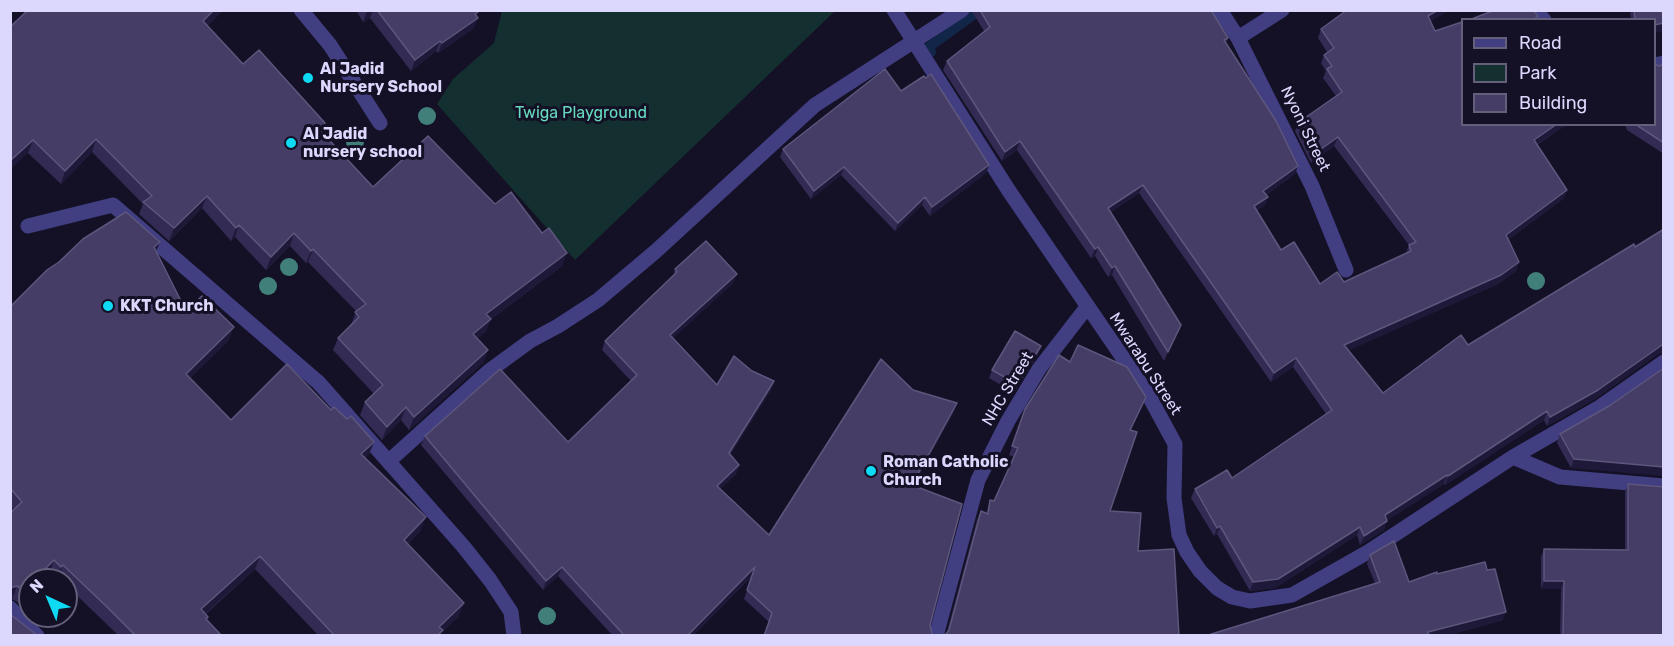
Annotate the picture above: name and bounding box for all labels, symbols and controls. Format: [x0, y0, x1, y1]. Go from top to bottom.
legend [1461, 18, 1656, 126]
text: Road [1519, 32, 1562, 54]
place label: Al Jadid Nursery School [320, 59, 442, 97]
text: Park [1519, 62, 1556, 84]
marker: Al Jadid Nursery School [301, 71, 315, 85]
street label: Nyoni Street [1276, 83, 1334, 175]
text: Building [1519, 92, 1587, 114]
park label: Twiga Playground [515, 103, 647, 123]
place label: Al Jadid nursery school [303, 124, 422, 162]
marker: Al Jadid nursery school [284, 136, 298, 150]
place label: KKT Church [120, 296, 214, 316]
marker: KKT Church [101, 299, 115, 313]
street label: Mwarabu Street [1105, 309, 1185, 419]
street label: NHC Street [978, 348, 1038, 430]
place label: Roman Catholic Church [883, 452, 1008, 490]
marker: Roman Catholic Church [864, 464, 878, 478]
north arrow [18, 568, 78, 628]
text: N [26, 575, 47, 597]

